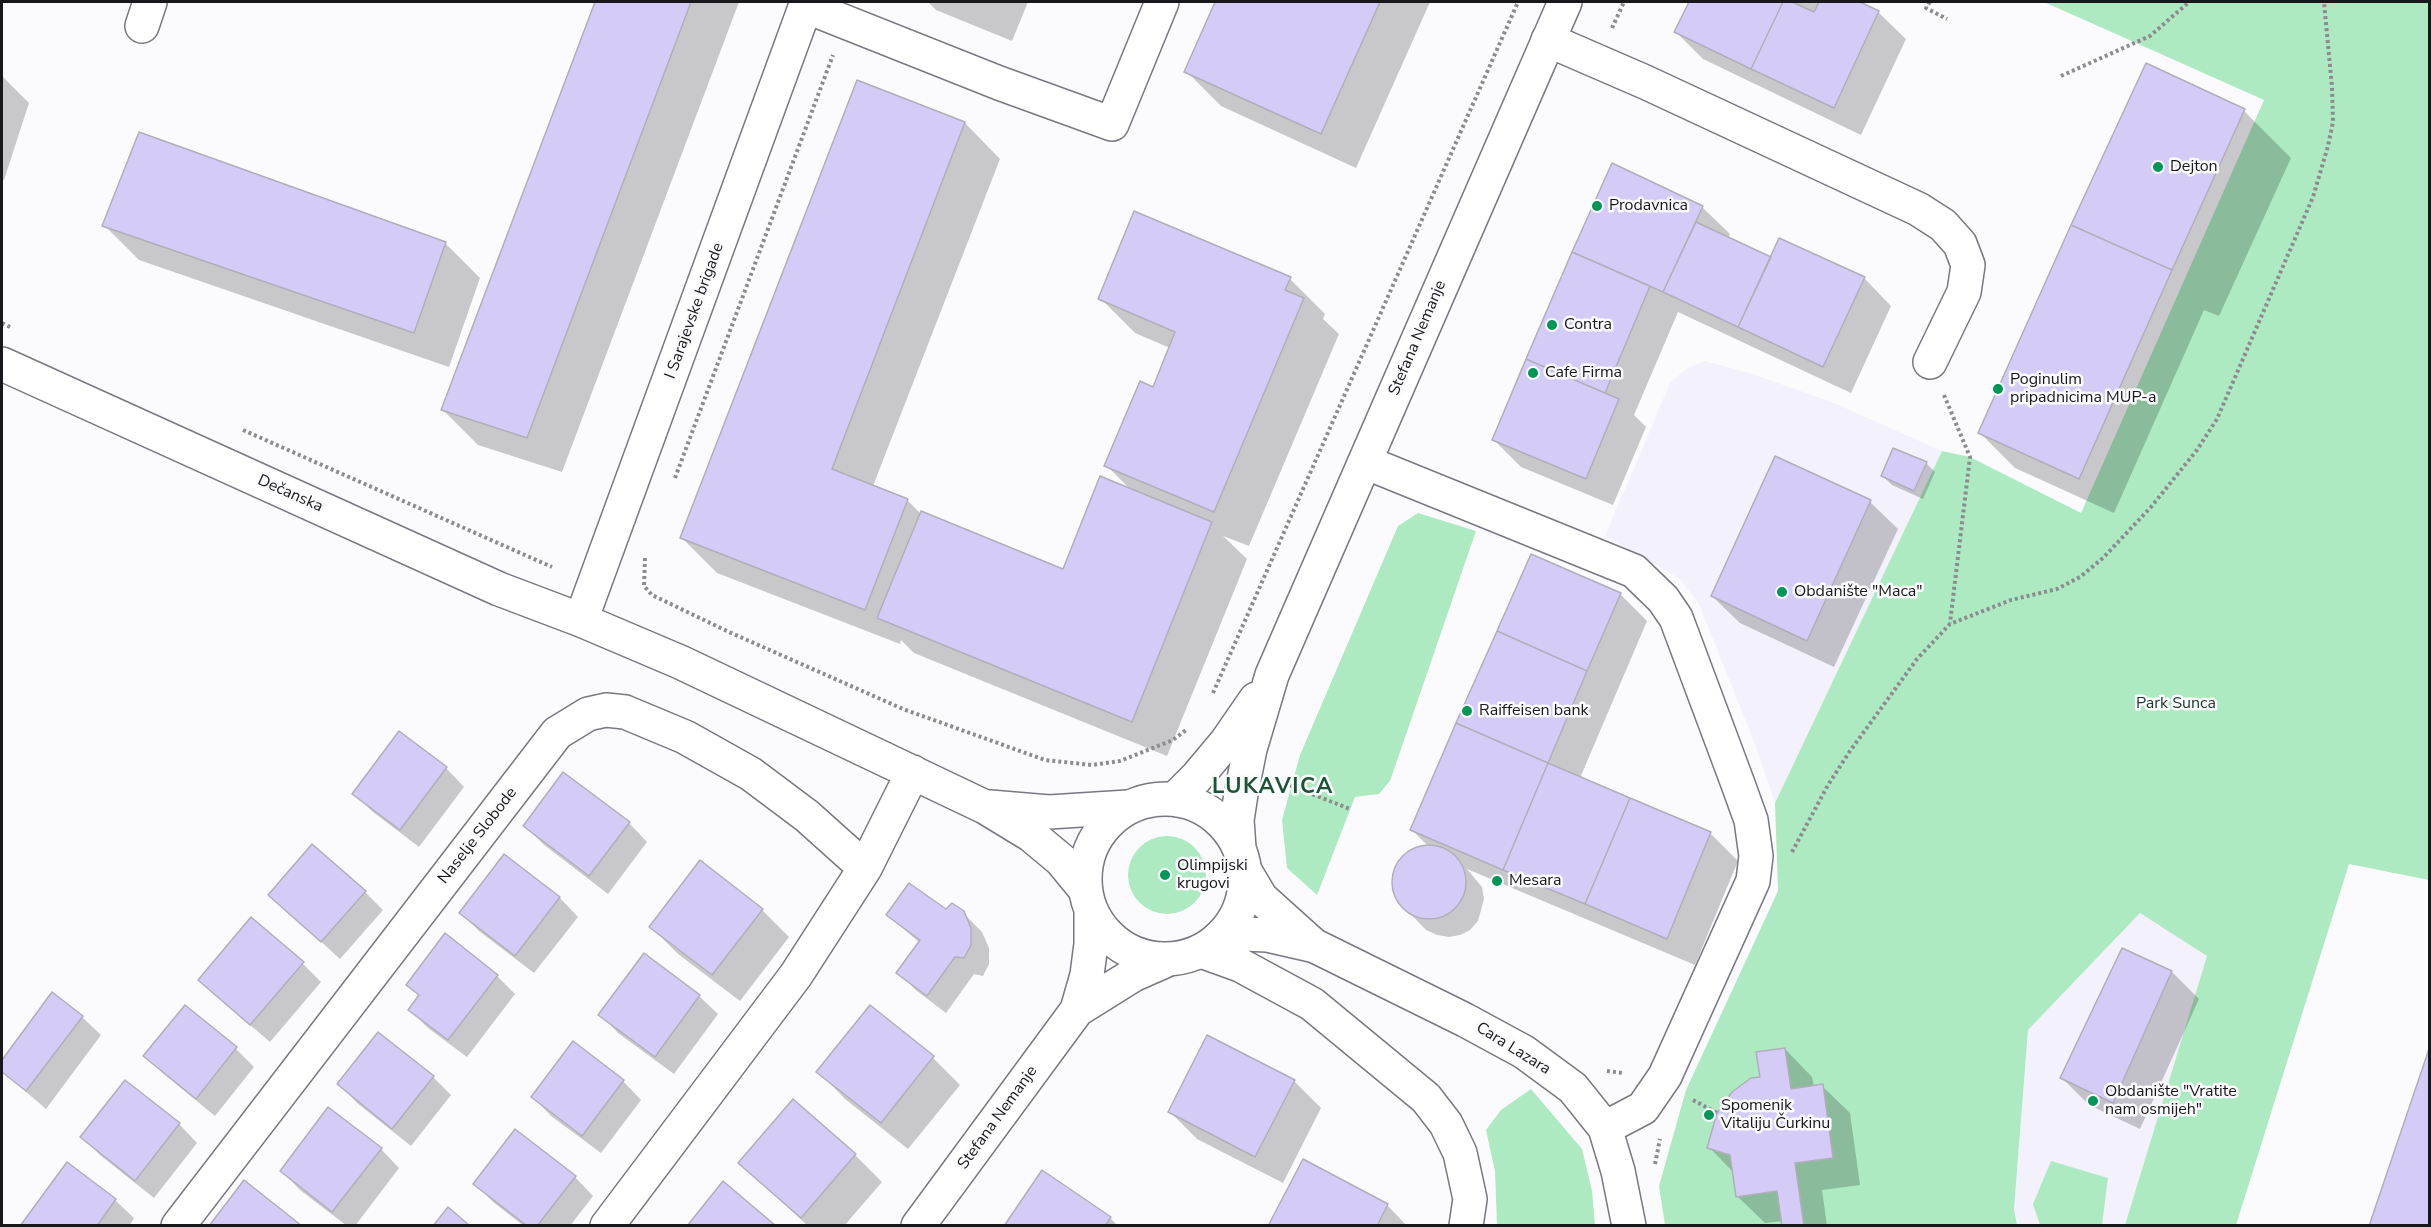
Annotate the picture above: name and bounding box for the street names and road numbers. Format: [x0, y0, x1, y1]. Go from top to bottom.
street label: I Sarajevske brigade [661, 240, 729, 382]
street label: Stefana Nemanje [1385, 278, 1451, 398]
street label: Dečanska [254, 471, 326, 517]
street label: Naselje Slobode [434, 784, 522, 888]
street label: Cara Lazara [1472, 1019, 1554, 1079]
street label: Stefana Nemanje [954, 1063, 1042, 1173]

